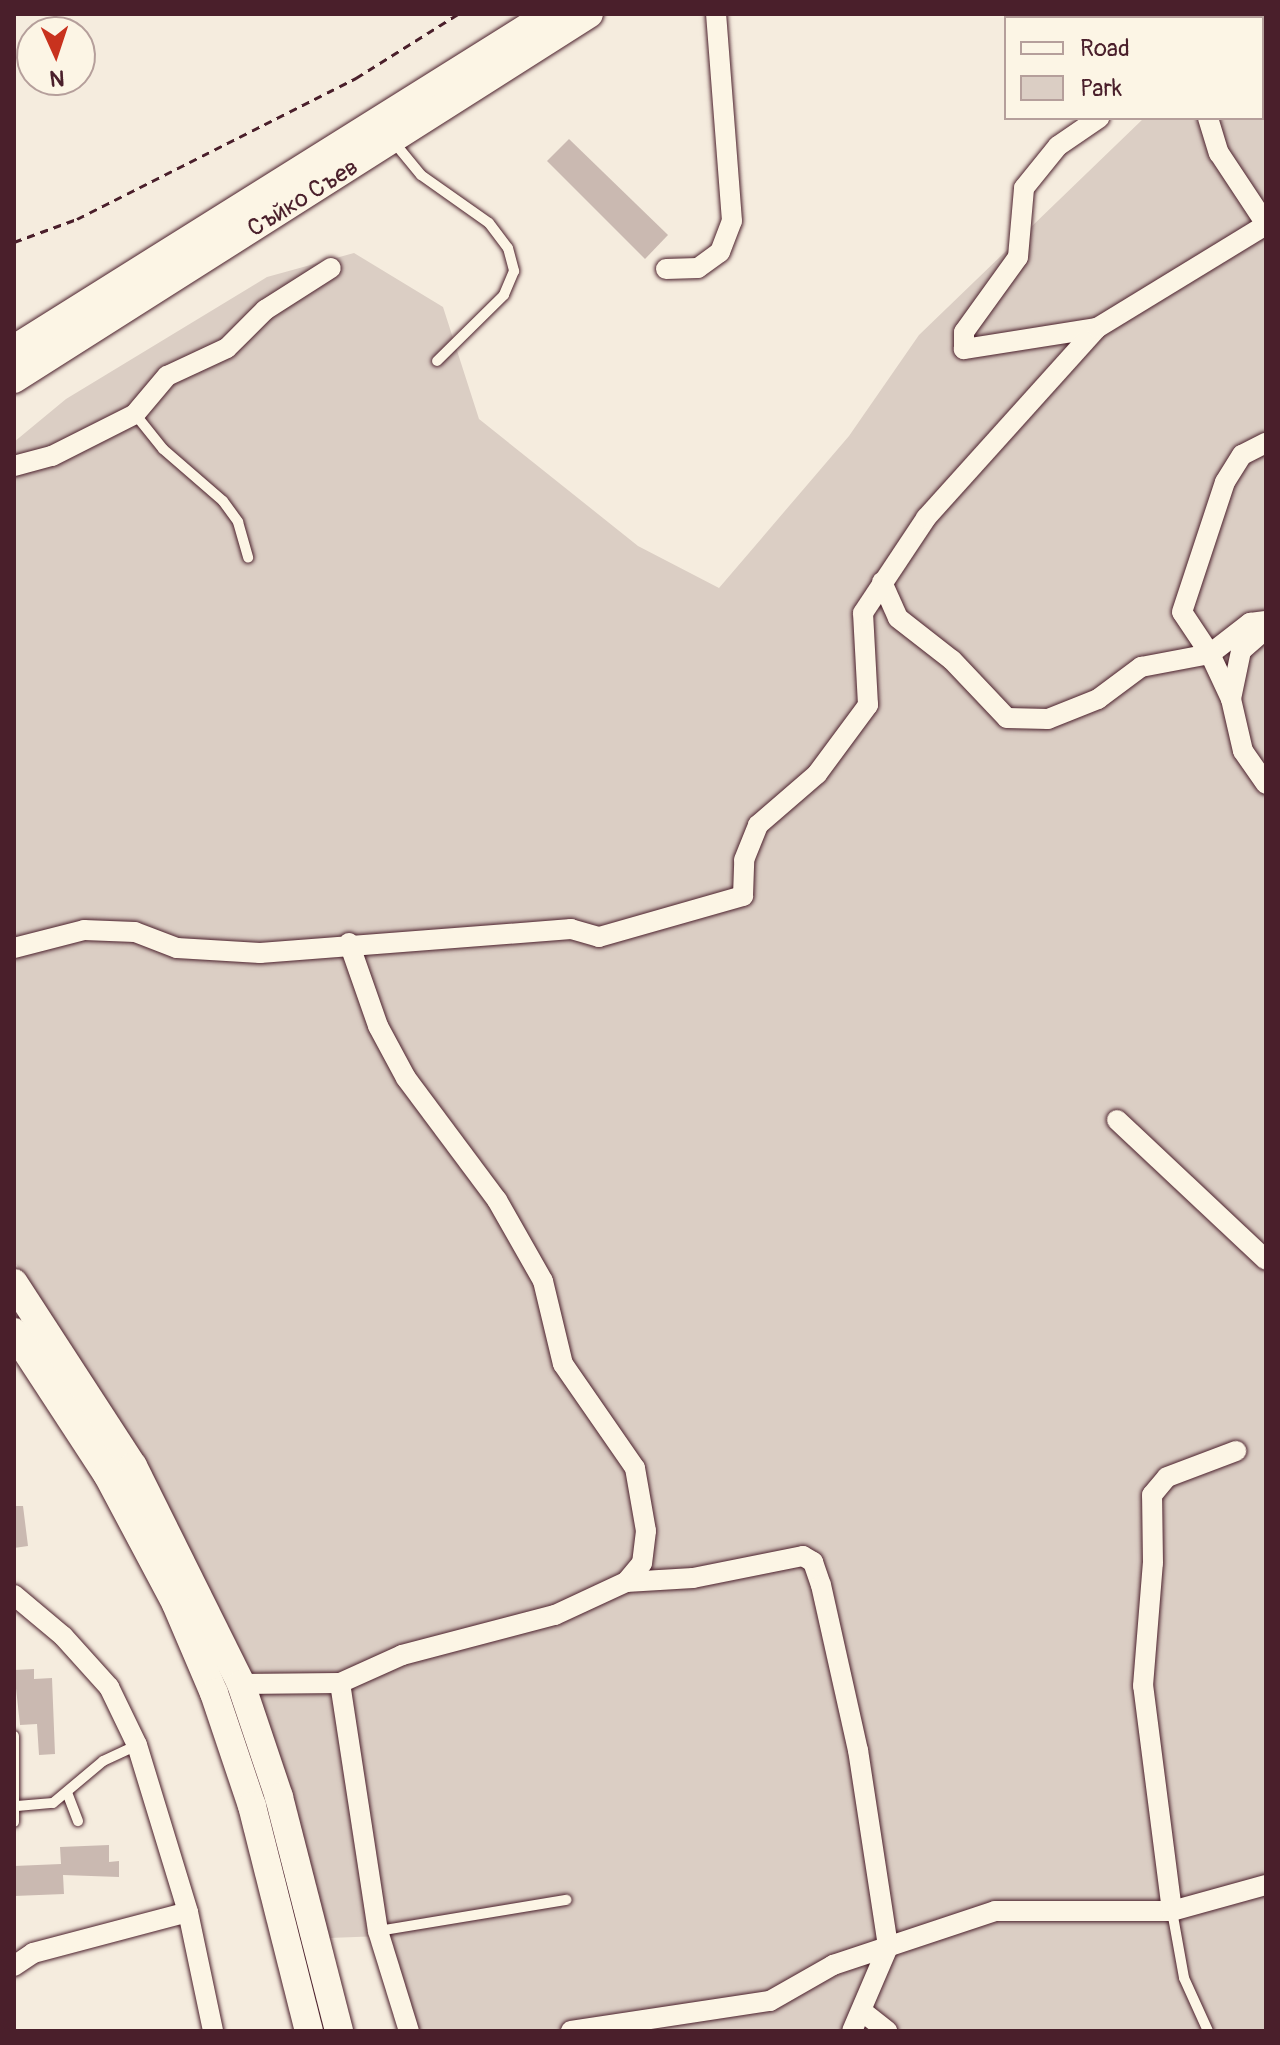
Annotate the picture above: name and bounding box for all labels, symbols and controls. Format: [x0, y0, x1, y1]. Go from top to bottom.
north arrow [16, 16, 96, 96]
legend [1004, 16, 1264, 120]
text: Road [1080, 34, 1130, 63]
text: N [49, 64, 65, 92]
text: Park [1080, 74, 1122, 103]
street label: Съйко Съев [242, 153, 364, 243]

